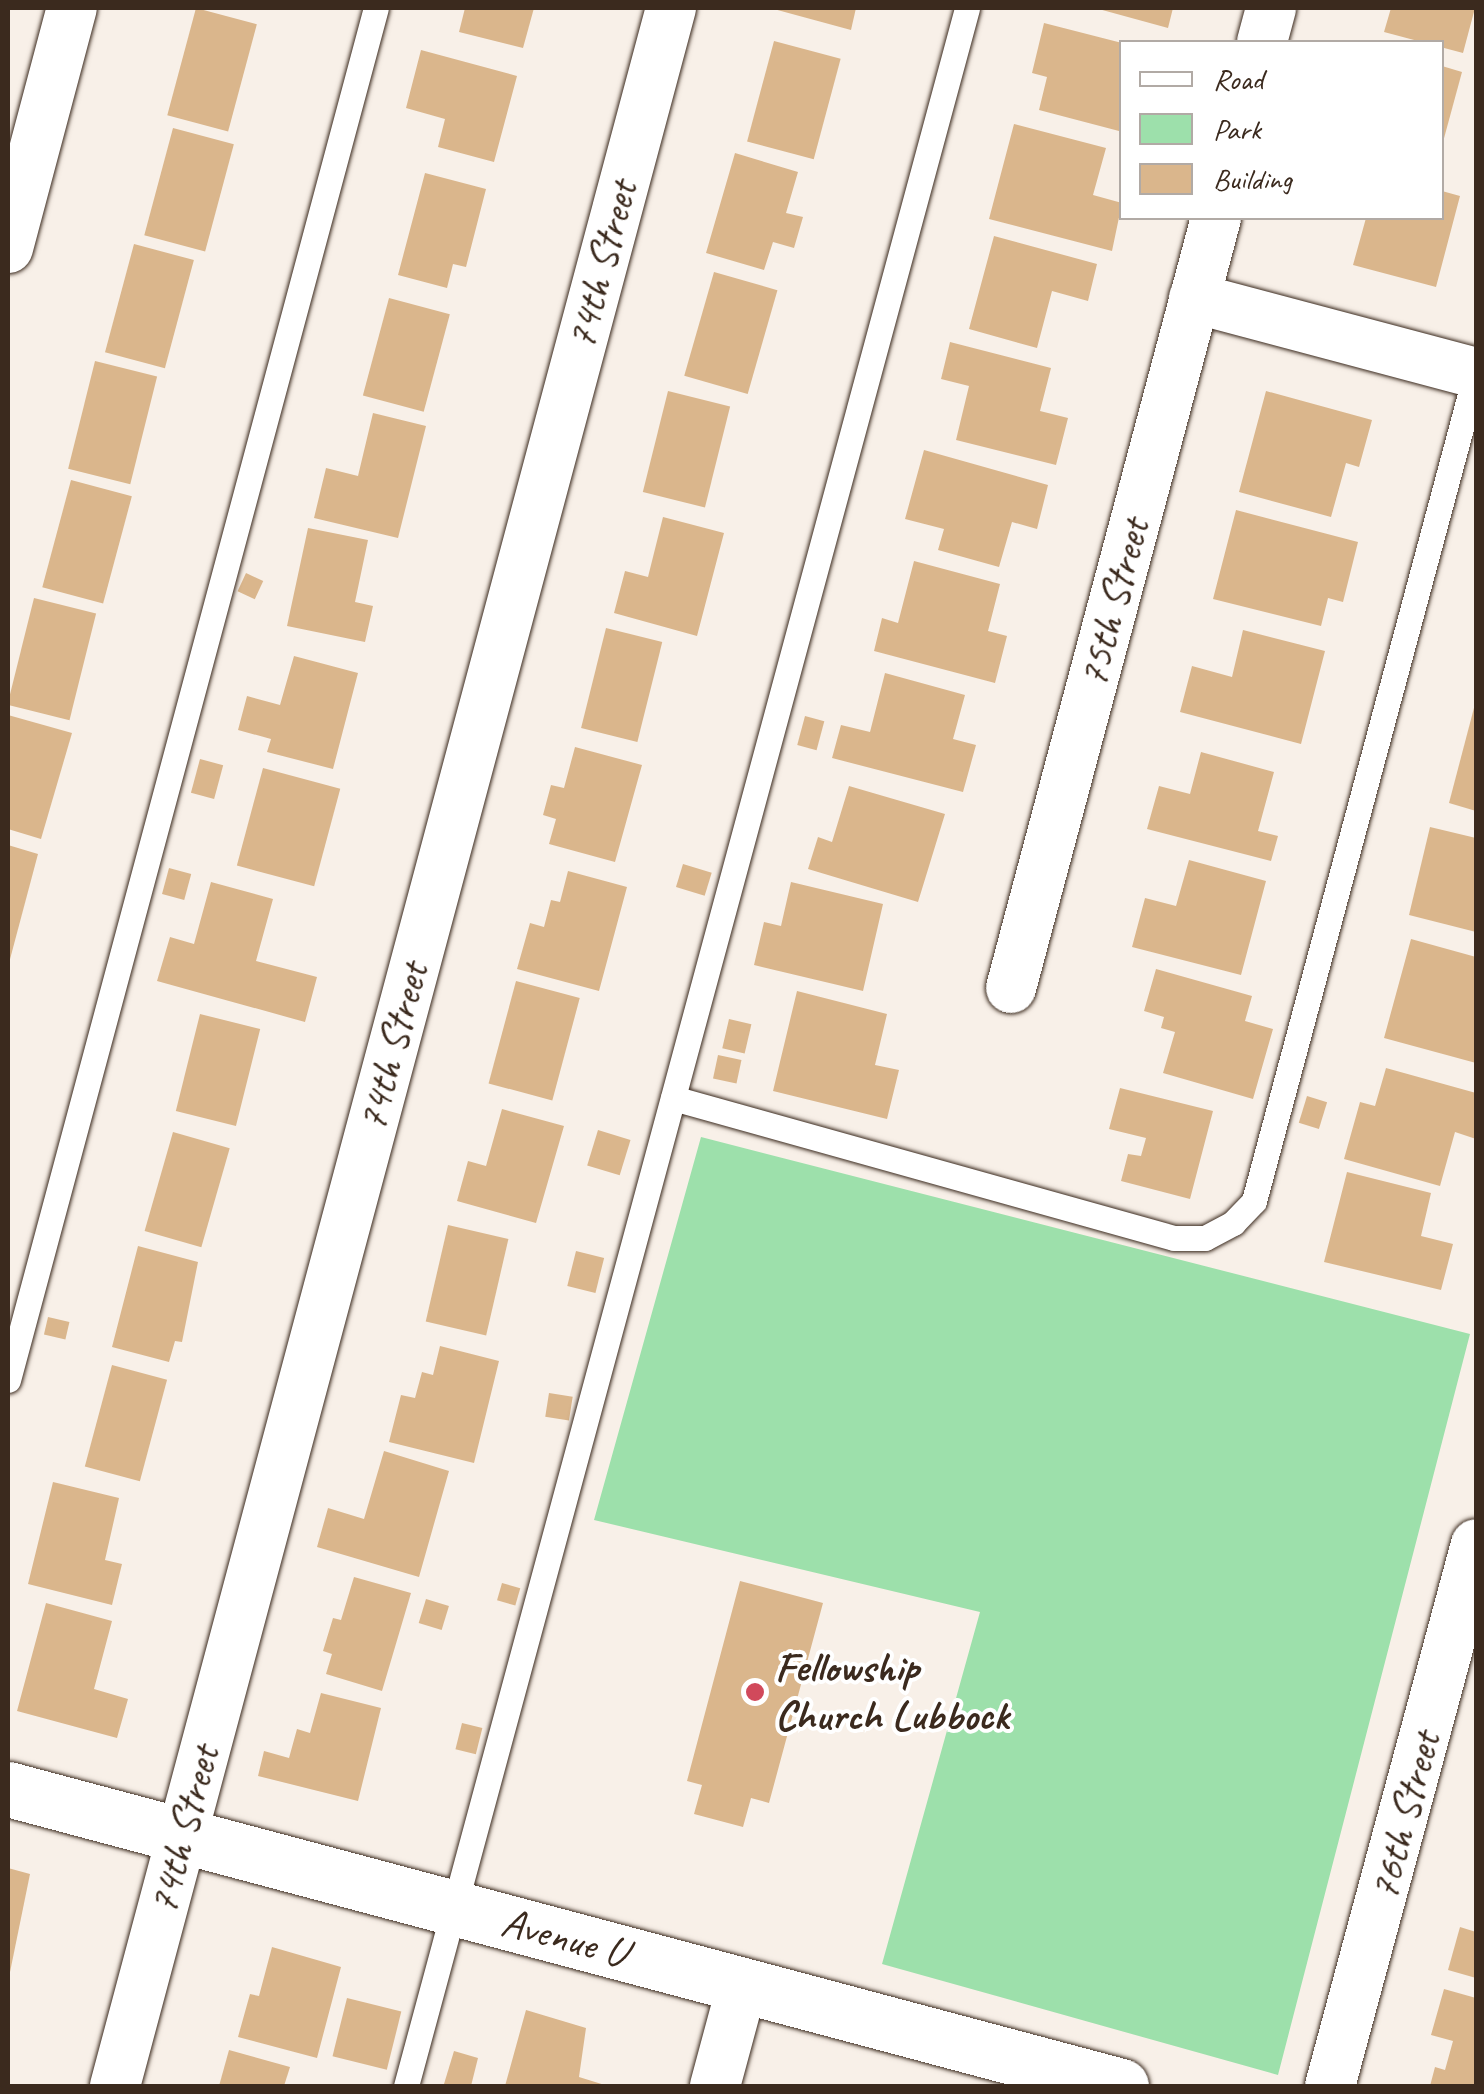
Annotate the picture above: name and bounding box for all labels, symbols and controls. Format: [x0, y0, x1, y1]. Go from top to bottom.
legend [1119, 40, 1444, 220]
text: Road [1213, 60, 1263, 98]
text: Park [1213, 110, 1261, 148]
text: Building [1213, 160, 1292, 198]
street label: 74th Street [555, 175, 649, 355]
street label: 75th Street [1067, 513, 1161, 693]
street label: 74th Street [346, 957, 440, 1137]
place label: Fellowship Church Lubbock [775, 1643, 1007, 1742]
marker: Fellowship Church Lubbock [744, 1681, 766, 1703]
street label: 76th Street [1358, 1726, 1452, 1906]
street label: 74th Street [137, 1740, 231, 1920]
street label: Avenue U [496, 1897, 632, 1979]

